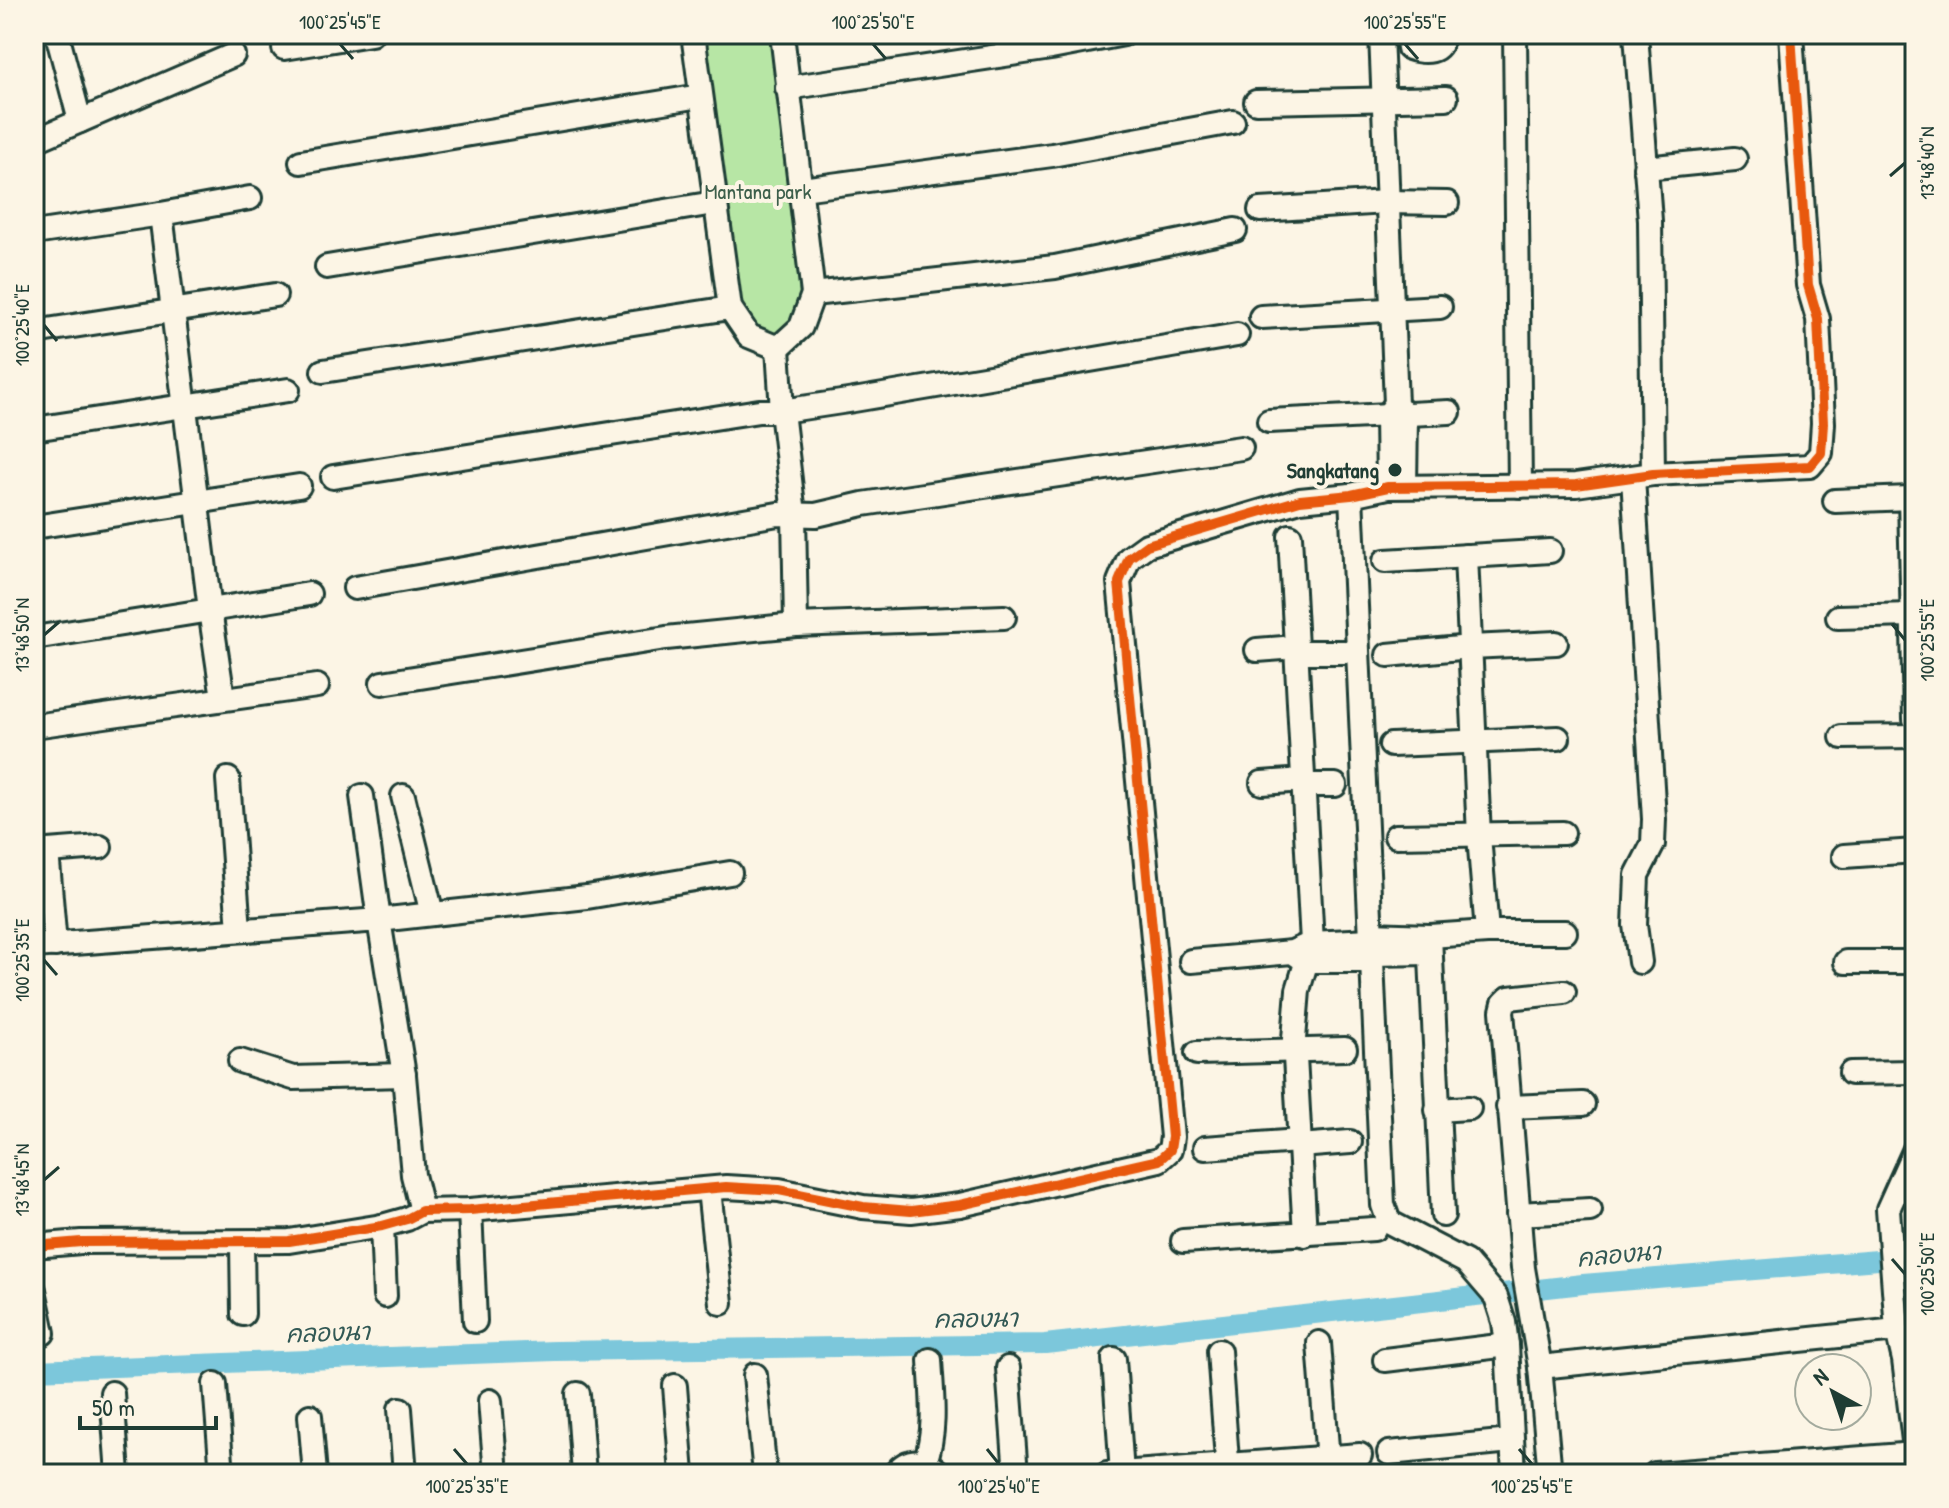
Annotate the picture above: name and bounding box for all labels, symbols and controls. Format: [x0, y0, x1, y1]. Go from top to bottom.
text: 100°25'45"E [299, 8, 381, 35]
text: 100°25'50"E [831, 8, 915, 35]
text: 100°25'55"E [1364, 8, 1447, 35]
text: 13°48'40"N [1913, 126, 1940, 200]
park label: Mantana park [704, 176, 812, 206]
text: 100°25'40"E [8, 284, 35, 366]
place label: Sangkatang [1287, 455, 1379, 486]
marker: Sangkatang [1386, 461, 1404, 479]
text: 13°48'50"N [8, 598, 35, 672]
text: 100°25'55"E [1913, 598, 1940, 681]
text: 100°25'35"E [8, 918, 35, 1002]
text: 13°48'45"N [8, 1144, 35, 1216]
text: 100°25'50"E [1913, 1232, 1940, 1316]
water label: คลองนา [1576, 1234, 1664, 1274]
water label: คลองนา [934, 1301, 1020, 1335]
water label: คลองนา [285, 1314, 372, 1349]
north arrow [1793, 1352, 1873, 1432]
text: N [1806, 1361, 1834, 1392]
scale bar [80, 1380, 216, 1430]
text: 50 m [92, 1391, 135, 1423]
text: 100°25'35"E [425, 1472, 509, 1499]
text: 100°25'40"E [958, 1472, 1040, 1499]
text: 100°25'45"E [1491, 1472, 1573, 1499]

